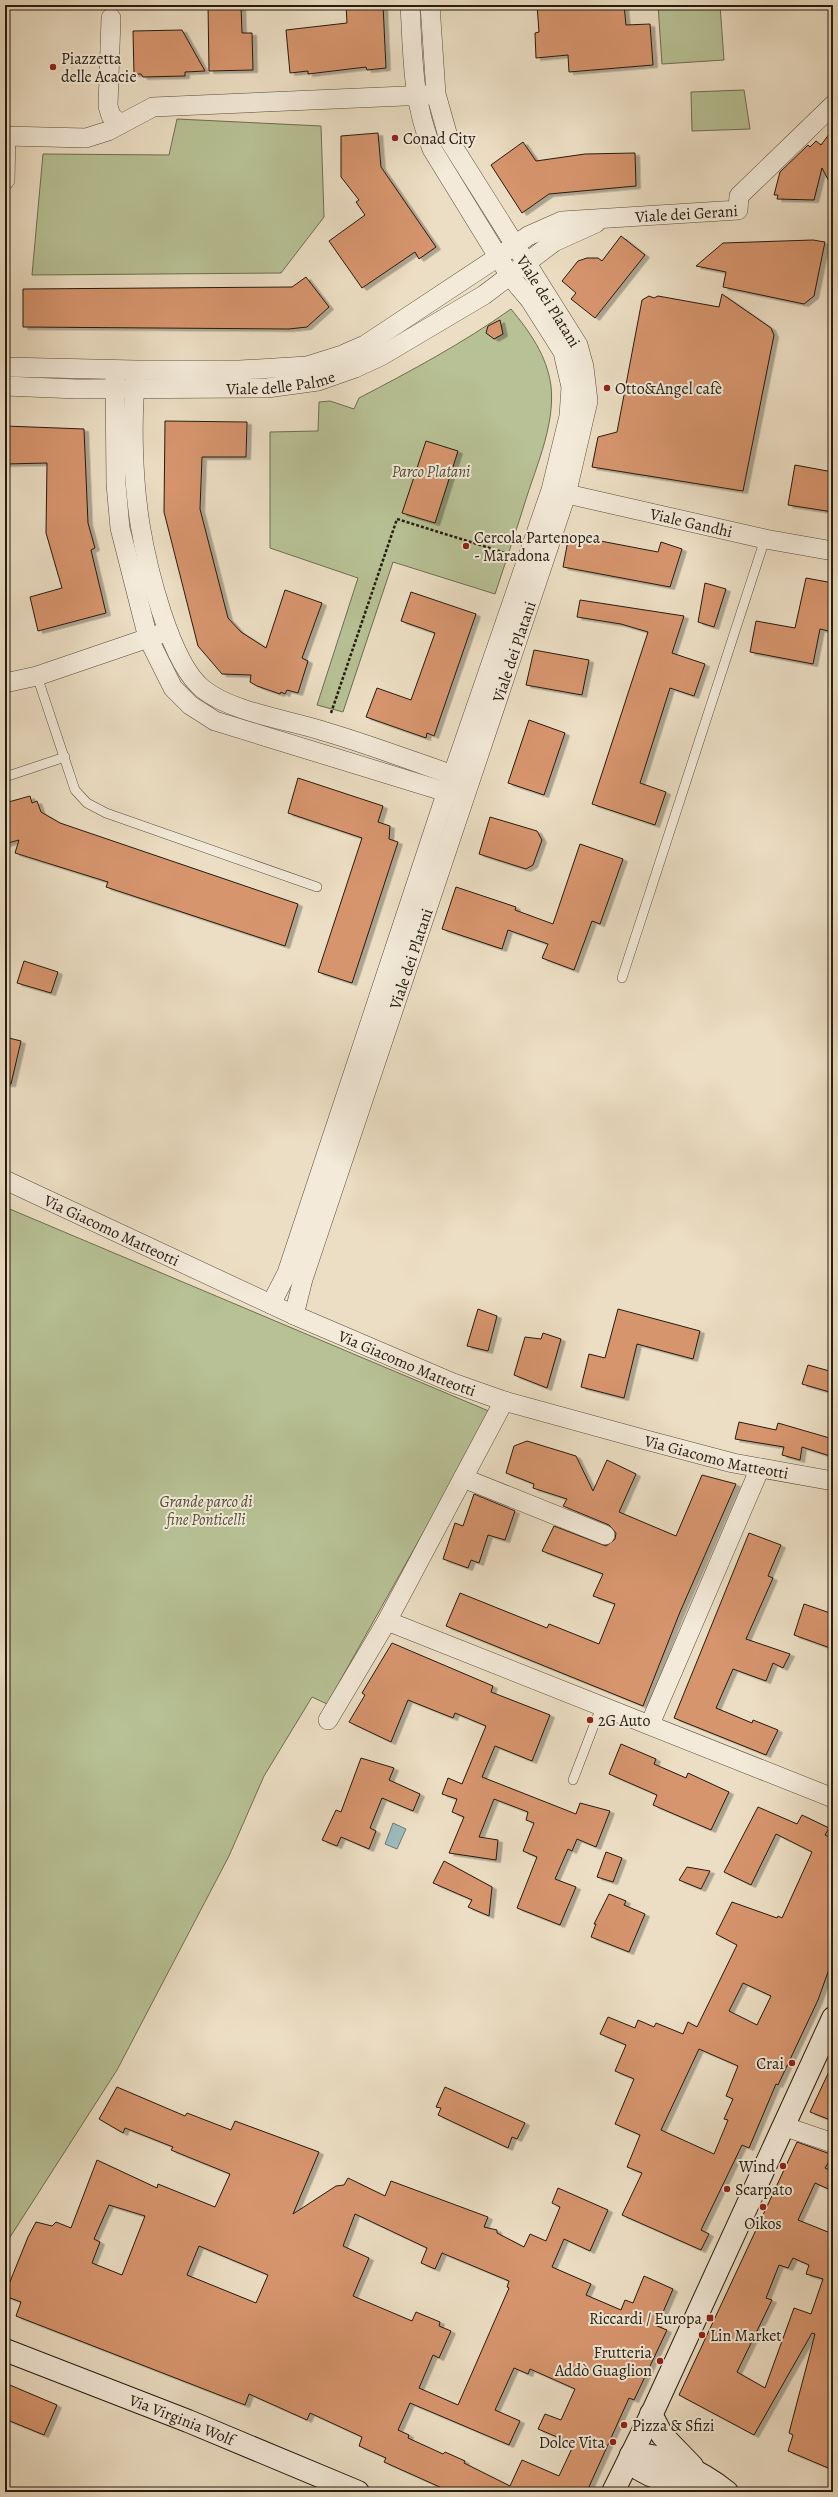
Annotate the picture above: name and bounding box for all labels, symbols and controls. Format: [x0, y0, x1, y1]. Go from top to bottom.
place label: Piazzetta delle Acacie [61, 48, 137, 88]
marker: Piazzetta delle Acacie [48, 62, 58, 72]
place label: Conad City [403, 128, 476, 150]
marker: Conad City [390, 133, 400, 143]
street label: Viale dei Gerani [634, 200, 739, 228]
street label: Viale dei Platani [510, 250, 585, 352]
street label: Viale delle Palme [225, 366, 338, 400]
place label: Otto&Angel cafè [615, 378, 722, 400]
marker: Otto&Angel cafè [602, 383, 612, 393]
park label: Parco Platani [392, 461, 470, 483]
street label: Viale Gandhi [647, 503, 735, 543]
place label: Cercola Partenopea - Maradona [474, 527, 601, 567]
marker: Cercola Partenopea - Maradona [461, 541, 471, 551]
street label: Viale dei Platani [487, 598, 542, 706]
street label: Viale dei Platani [384, 906, 439, 1013]
street label: Via Giacomo Matteotti [39, 1189, 183, 1272]
street label: Via Giacomo Matteotti [334, 1325, 479, 1402]
street label: Via Giacomo Matteotti [641, 1430, 790, 1485]
park label: Grande parco di fine Ponticelli [160, 1491, 252, 1531]
place label: 2G Auto [598, 1710, 650, 1732]
marker: 2G Auto [585, 1715, 595, 1725]
place label: Crai [756, 2053, 784, 2075]
marker: Crai [787, 2058, 797, 2068]
place label: Wind [738, 2156, 775, 2178]
marker: Wind [778, 2161, 788, 2171]
place label: Scarpato [735, 2179, 793, 2201]
marker: Scarpato [722, 2184, 732, 2194]
marker: Oikos [758, 2202, 768, 2212]
place label: Oikos [744, 2213, 782, 2235]
place label: Riccardi / Europa [589, 2308, 703, 2330]
marker: Riccardi / Europa [705, 2313, 715, 2323]
place label: Lin Market [710, 2325, 782, 2347]
marker: Lin Market [697, 2330, 707, 2340]
place label: Frutteria Addò Guaglion [554, 2342, 653, 2382]
marker: Frutteria Addò Guaglion [655, 2356, 665, 2366]
street label: Via Virginia Wolf [125, 2389, 240, 2452]
place label: Pizza & Sfizi [632, 2415, 715, 2437]
marker: Pizza & Sfizi [619, 2420, 629, 2430]
place label: Dolce Vita [539, 2432, 606, 2454]
marker: Dolce Vita [608, 2437, 618, 2447]

